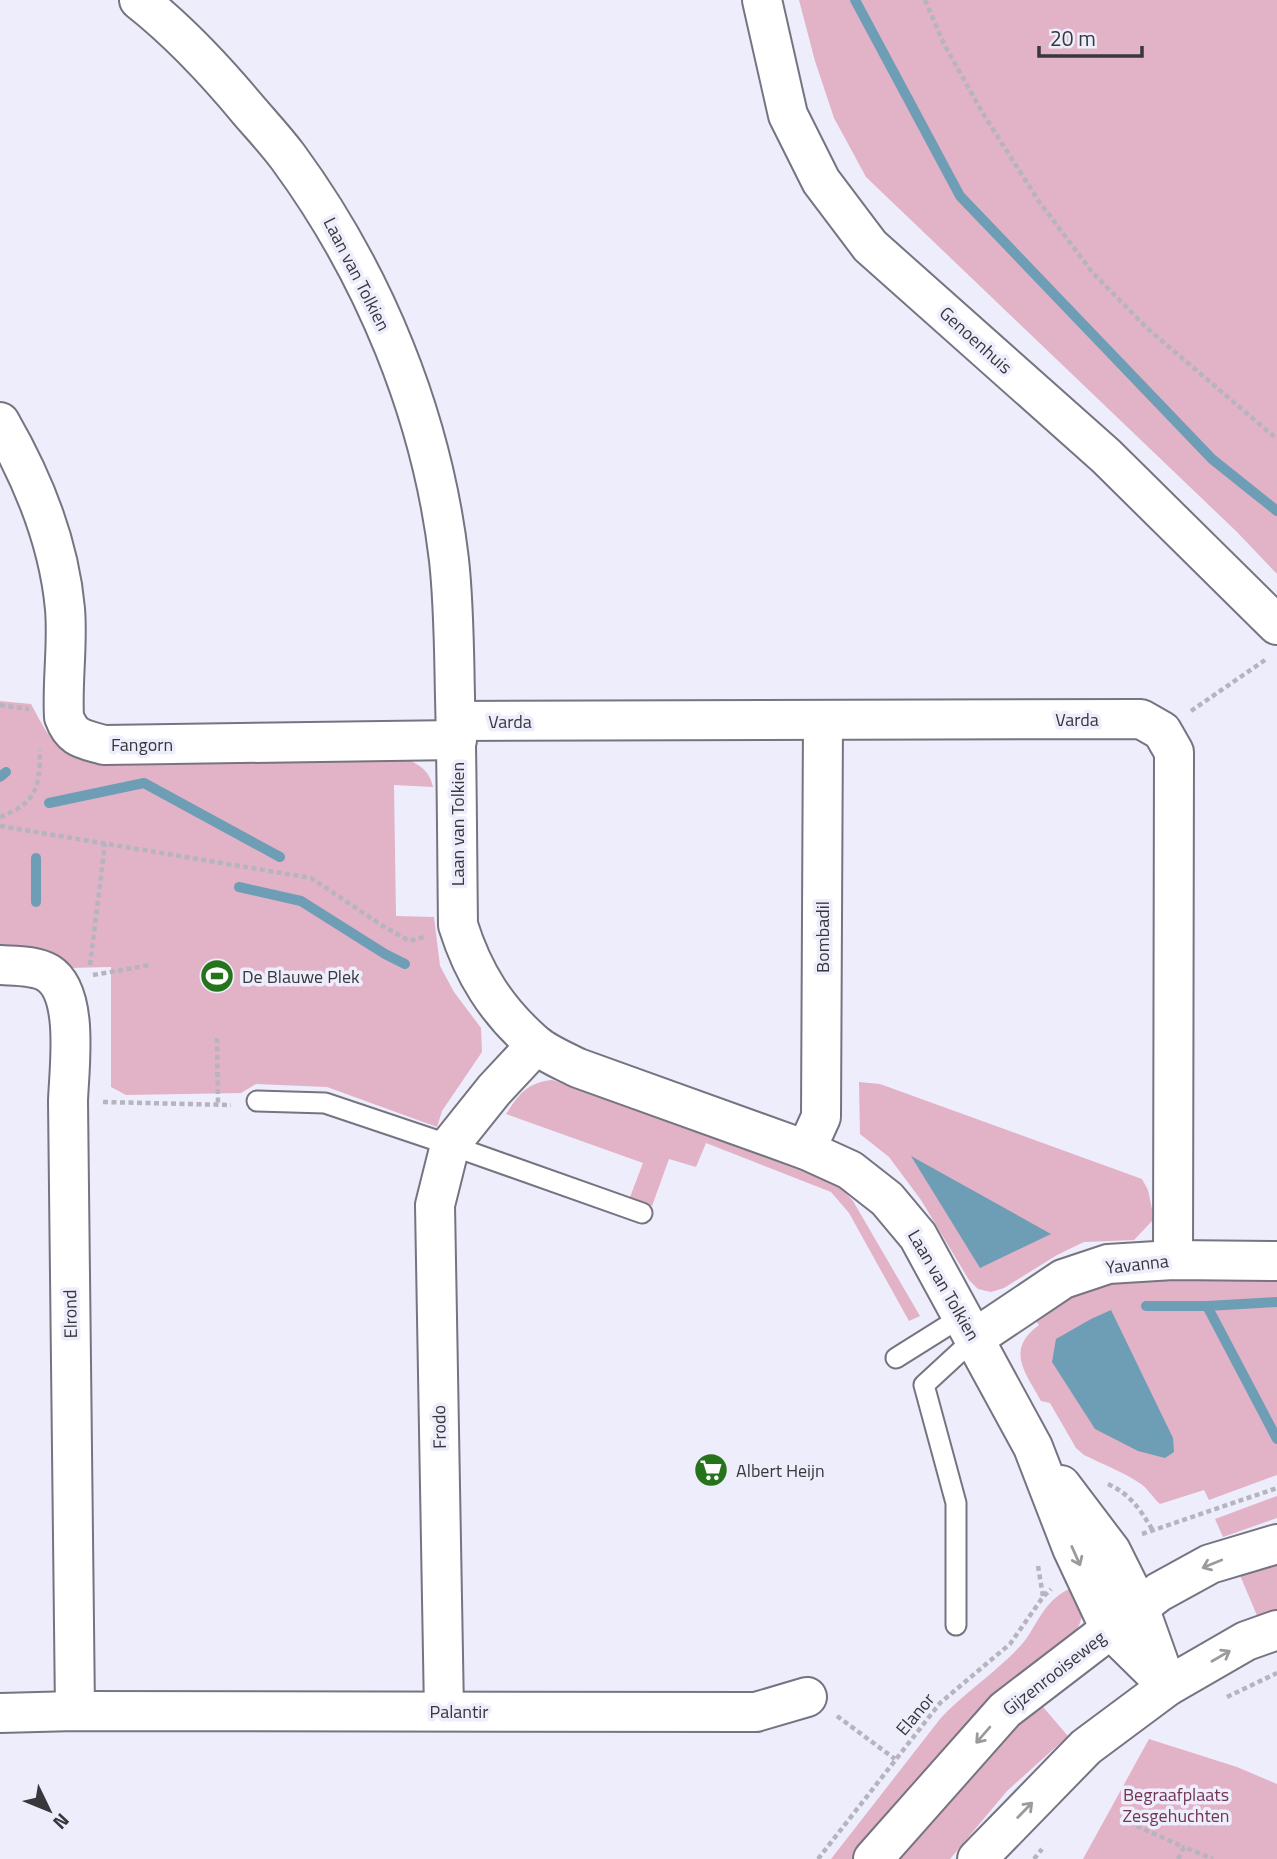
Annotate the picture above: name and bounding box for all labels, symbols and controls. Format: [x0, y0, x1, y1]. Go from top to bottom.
scale bar [1039, 14, 1142, 58]
text: 20 m [1050, 22, 1096, 54]
street label: Laan van Tolkien [317, 213, 397, 335]
street label: Genoenhuis [934, 300, 1018, 380]
street label: Varda [1055, 706, 1099, 733]
street label: Varda [488, 708, 532, 735]
street label: Fangorn [111, 731, 173, 758]
street label: Laan van Tolkien [444, 762, 471, 886]
street label: Bombadil [809, 901, 836, 973]
sports icon: De Blauwe Plek [198, 957, 236, 995]
place label: De Blauwe Plek [242, 963, 360, 990]
street label: Laan van Tolkien [901, 1224, 987, 1346]
street label: Yavanna [1104, 1247, 1170, 1281]
street label: Elrond [56, 1289, 84, 1339]
street label: Frodo [425, 1405, 453, 1449]
supermarket icon: Albert Heijn [692, 1451, 730, 1489]
place label: Albert Heijn [736, 1457, 825, 1484]
one-way arrow [1070, 1545, 1083, 1566]
one-way arrow [1202, 1559, 1223, 1572]
street label: Gijzenrooiseweg [997, 1624, 1111, 1722]
one-way arrow [1211, 1649, 1231, 1663]
street label: Elanor [889, 1687, 941, 1741]
street label: Palantir [430, 1698, 488, 1725]
one-way arrow [974, 1726, 991, 1743]
north arrow [14, 1775, 84, 1845]
park label: Begraafplaats Zesgehuchten [1123, 1781, 1229, 1829]
one-way arrow [1017, 1802, 1034, 1819]
text: N [47, 1807, 77, 1837]

